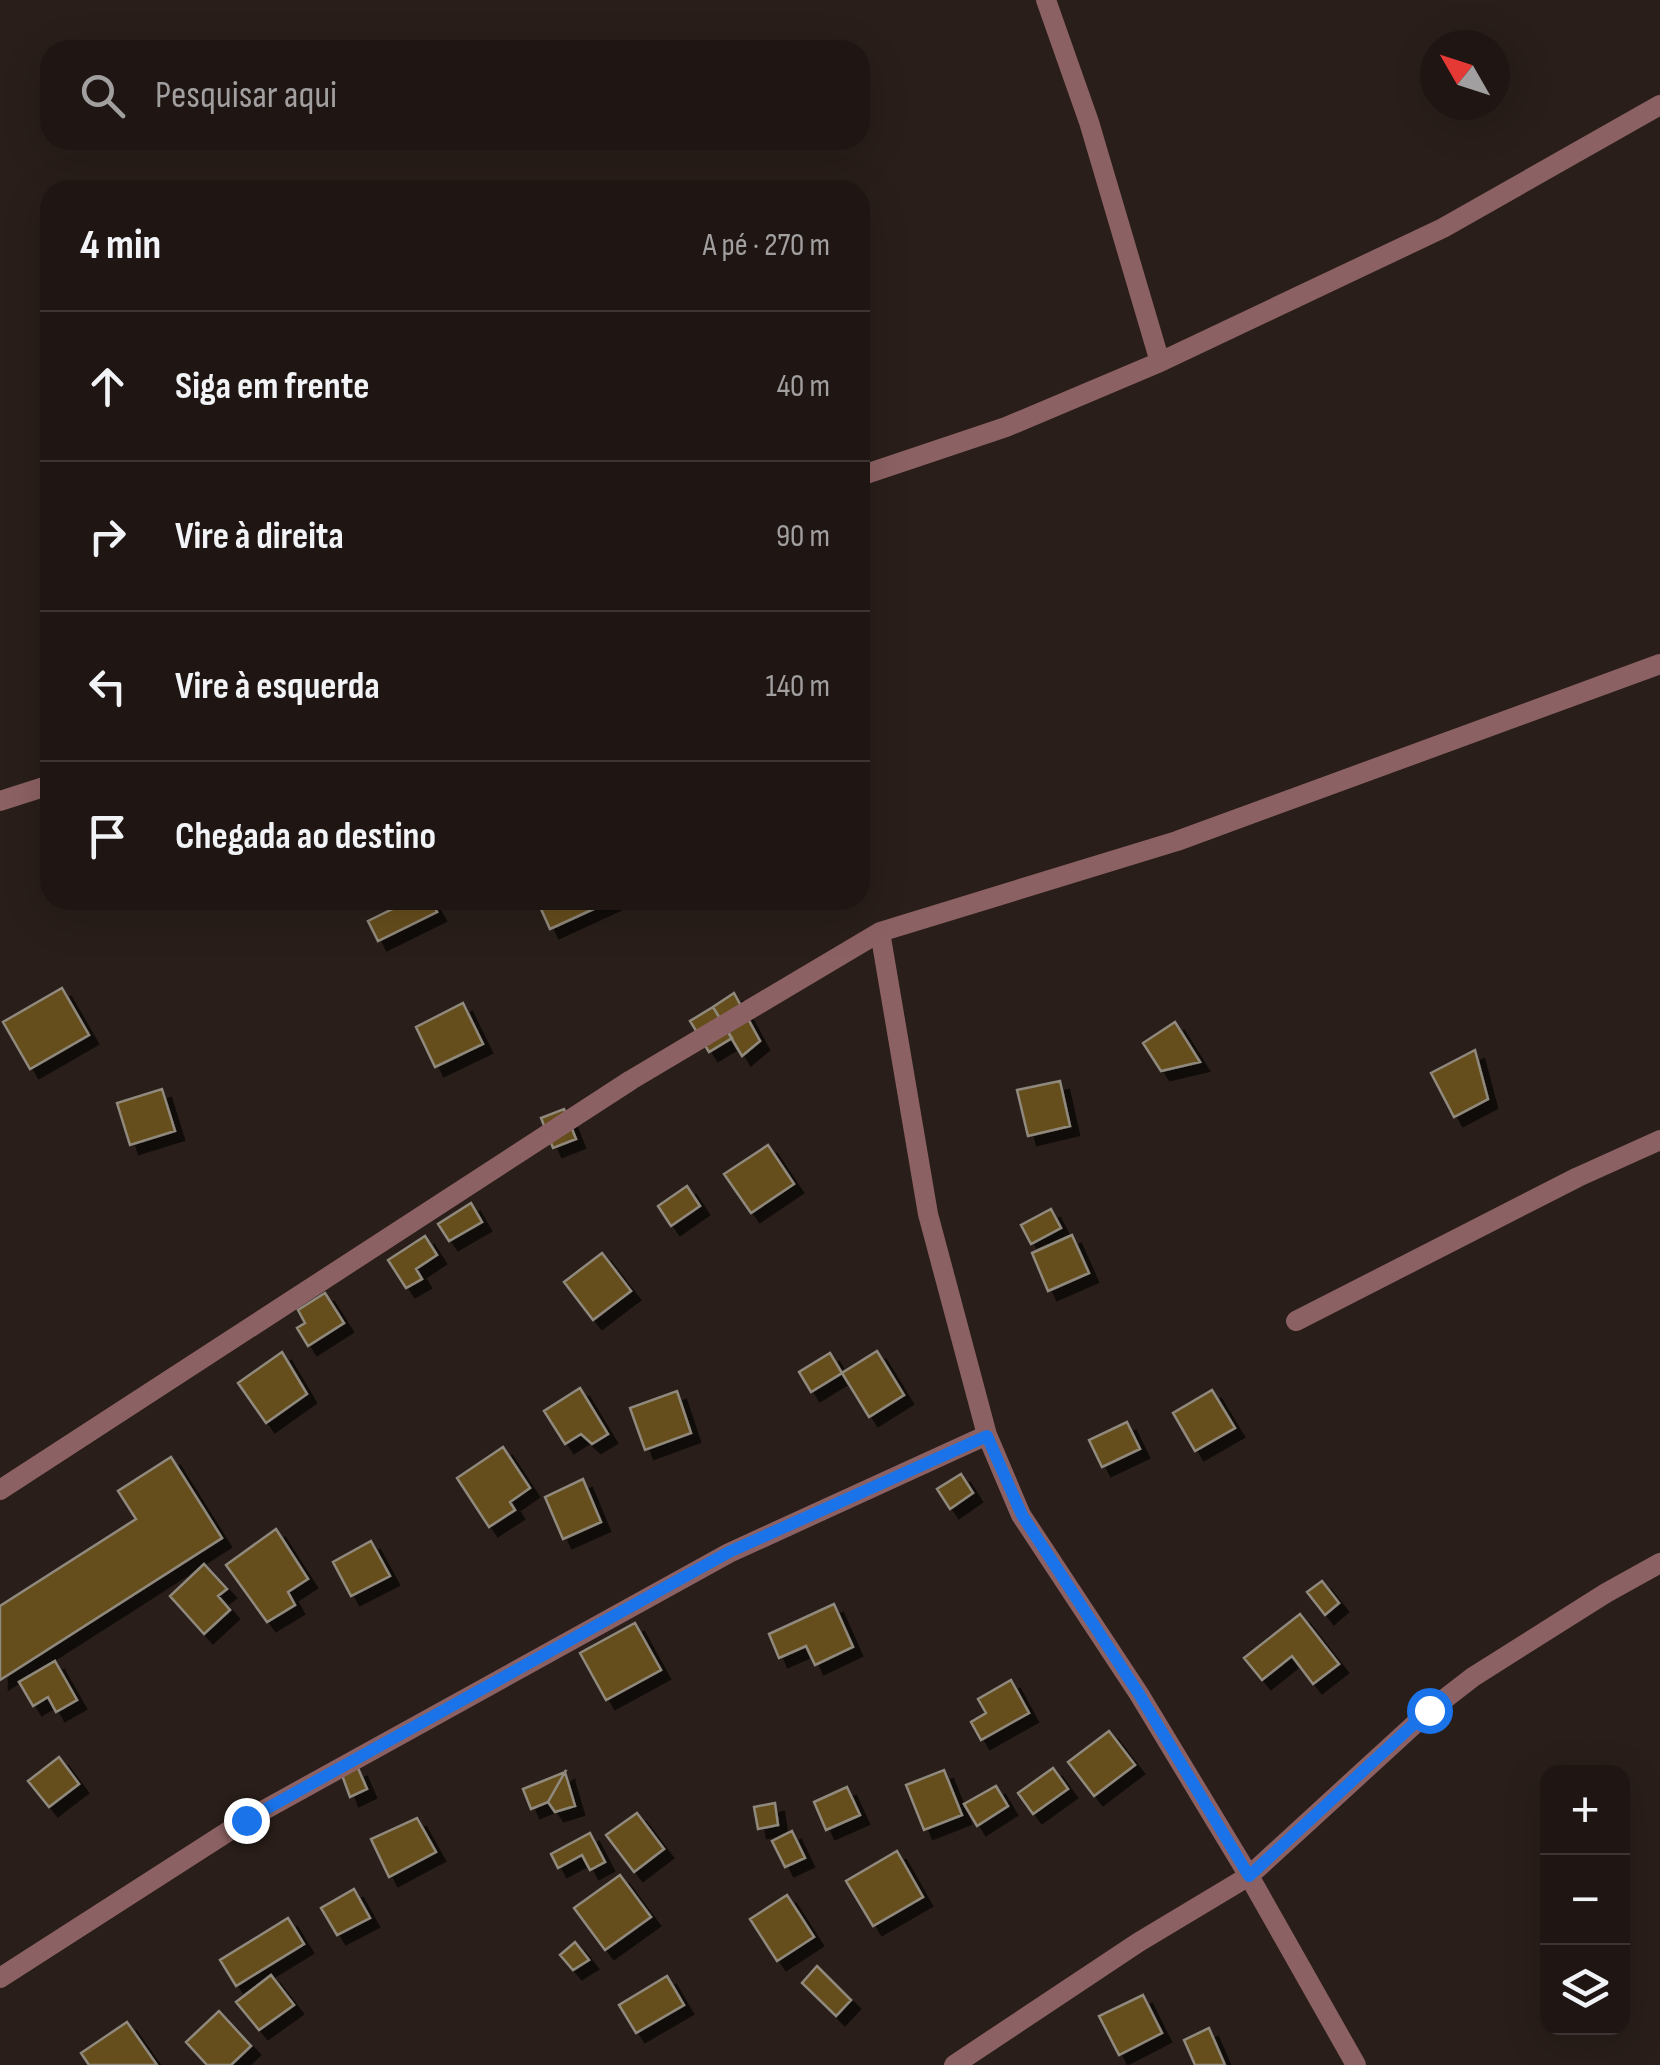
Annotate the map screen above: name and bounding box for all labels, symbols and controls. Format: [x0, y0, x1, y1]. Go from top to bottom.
north arrow [1420, 30, 1510, 120]
search box [40, 40, 870, 150]
icon: search [75, 68, 130, 123]
text: Pesquisar aqui [155, 73, 337, 118]
text: 4 min [80, 220, 161, 271]
text: A pé · 270 m [703, 226, 830, 265]
icon: ahead [80, 359, 135, 414]
text: Siga em frente [175, 364, 369, 409]
text: 40 m [777, 367, 830, 406]
icon: right [80, 509, 135, 564]
text: Vire à direita [175, 514, 344, 559]
text: 90 m [776, 517, 830, 556]
icon: left [80, 659, 135, 714]
text: Vire à esquerda [175, 664, 380, 709]
text: 140 m [766, 667, 830, 706]
icon: arrive [80, 809, 135, 864]
text: Chegada ao destino [175, 814, 436, 859]
route start [1407, 1688, 1453, 1734]
map controls [1540, 1765, 1630, 2035]
button: + [1540, 1765, 1630, 1855]
route end [224, 1798, 270, 1844]
button: − [1540, 1855, 1630, 1945]
button: layers [1540, 1945, 1630, 2035]

